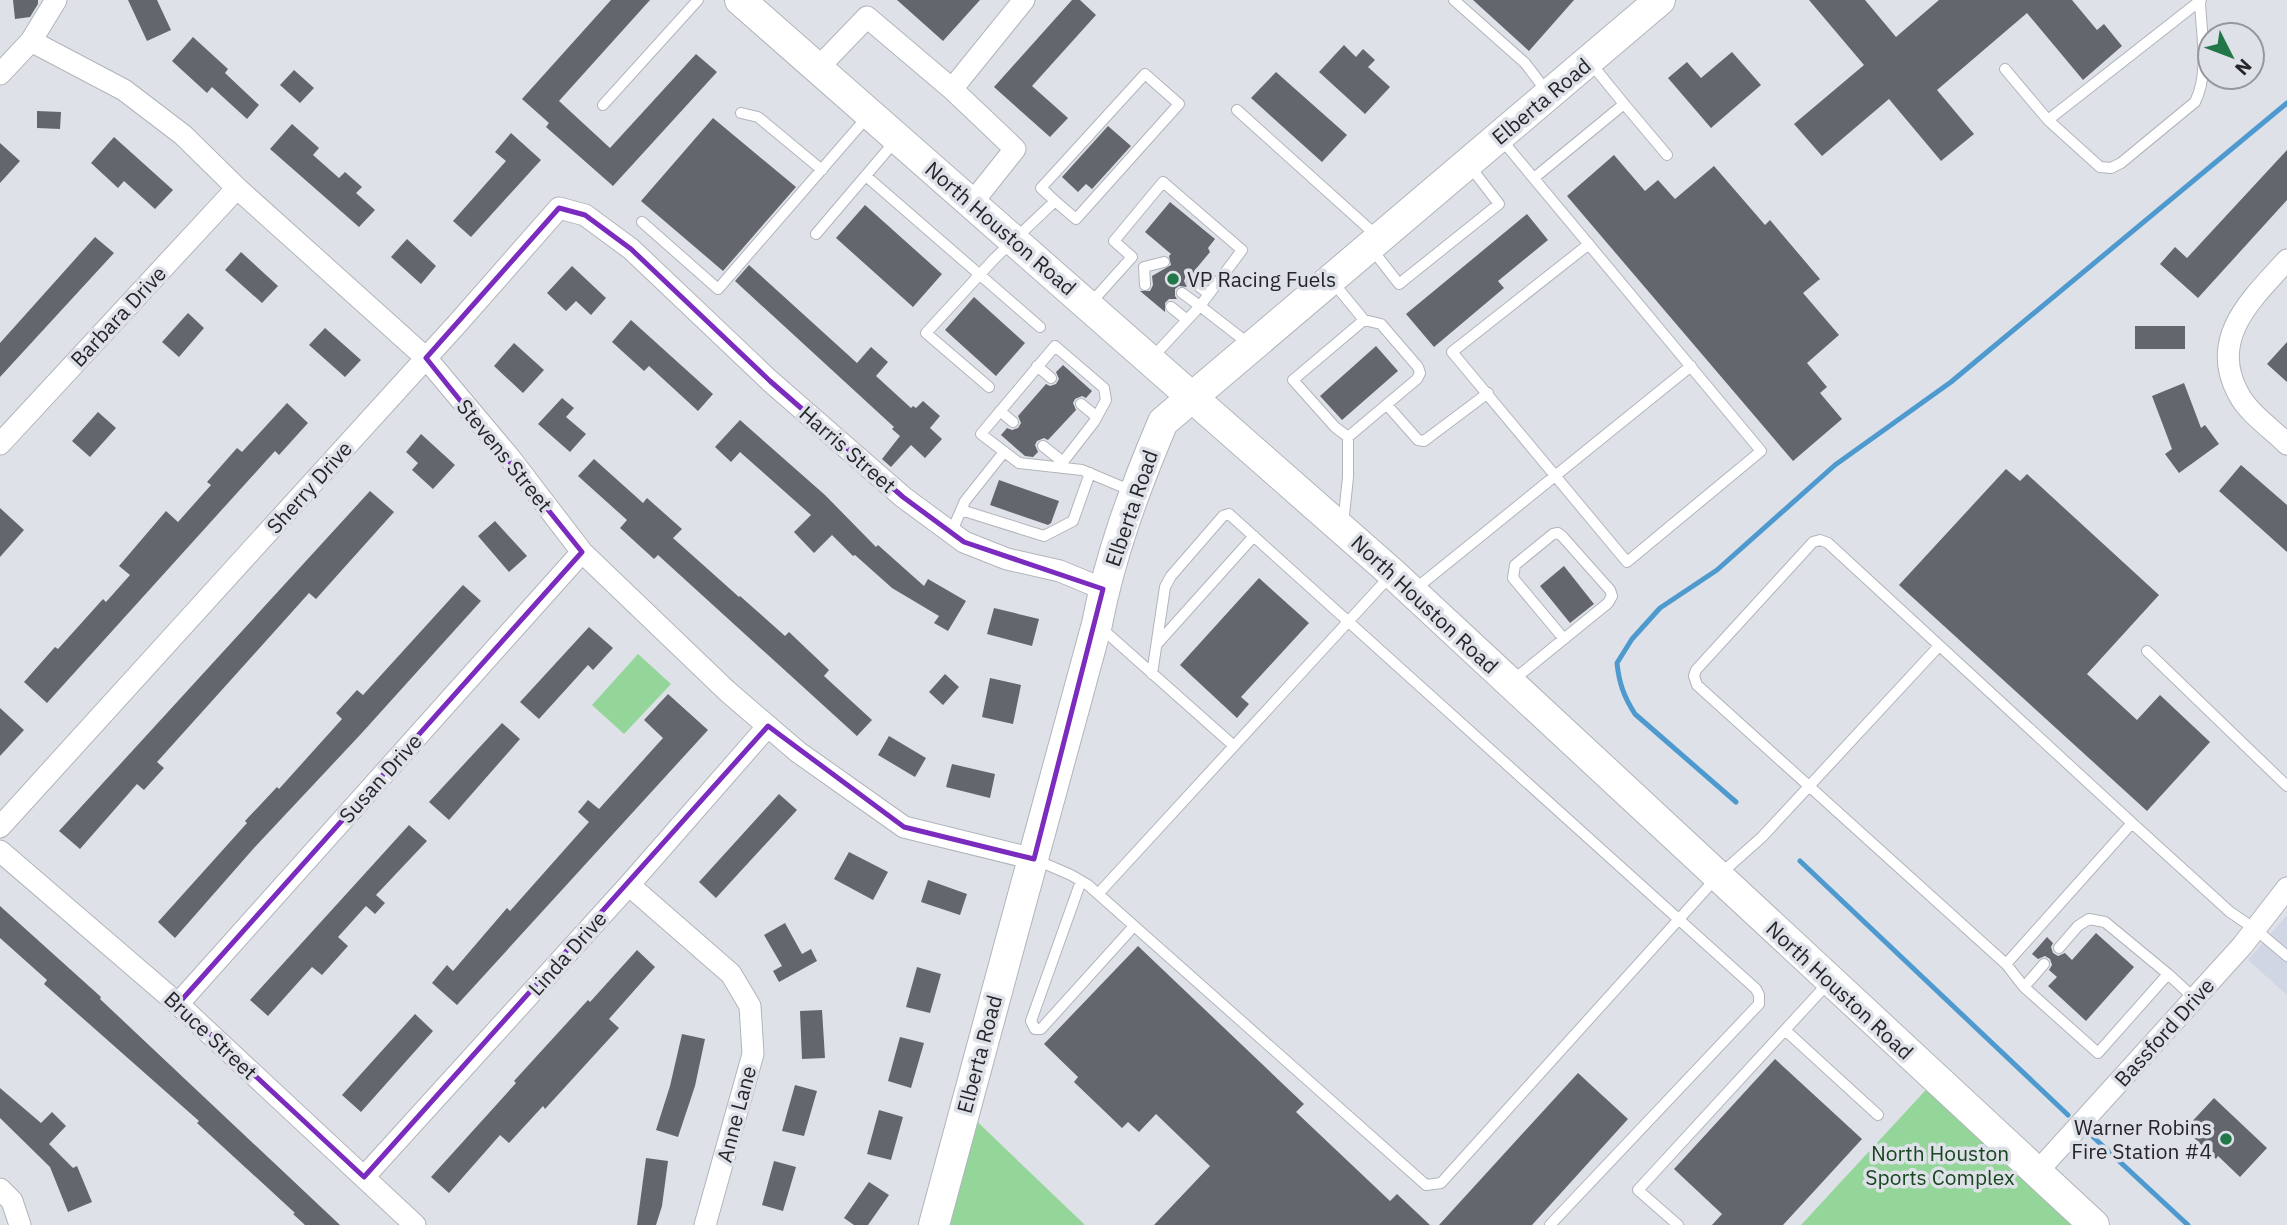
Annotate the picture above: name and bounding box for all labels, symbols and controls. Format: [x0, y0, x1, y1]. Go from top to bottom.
north arrow [2196, 21, 2266, 91]
street label: Elberta Road [1486, 51, 1596, 151]
text: N [2230, 54, 2257, 81]
street label: North Houston Road [920, 155, 1082, 301]
street label: Barbara Drive [64, 259, 172, 373]
place label: VP Racing Fuels [1187, 265, 1336, 293]
marker: VP Racing Fuels [1165, 271, 1181, 287]
street label: Stevens Street [451, 393, 559, 517]
street label: Harris Street [794, 399, 902, 499]
street label: Sherry Drive [260, 435, 358, 539]
street label: Elberta Road [1098, 446, 1164, 570]
street label: North Houston Road [1345, 528, 1505, 680]
street label: Susan Drive [332, 727, 428, 829]
street label: Linda Drive [522, 905, 612, 1001]
street label: North Houston Road [1760, 914, 1920, 1066]
street label: Bassford Drive [2108, 972, 2220, 1092]
street label: Bruce Street [158, 985, 264, 1085]
street label: Elberta Road [950, 992, 1008, 1116]
street label: Anne Lane [710, 1063, 762, 1165]
place label: Warner Robins Fire Station #4 [2071, 1113, 2212, 1165]
marker: Warner Robins Fire Station #4 [2218, 1131, 2234, 1147]
park label: North Houston Sports Complex [1865, 1139, 2015, 1191]

